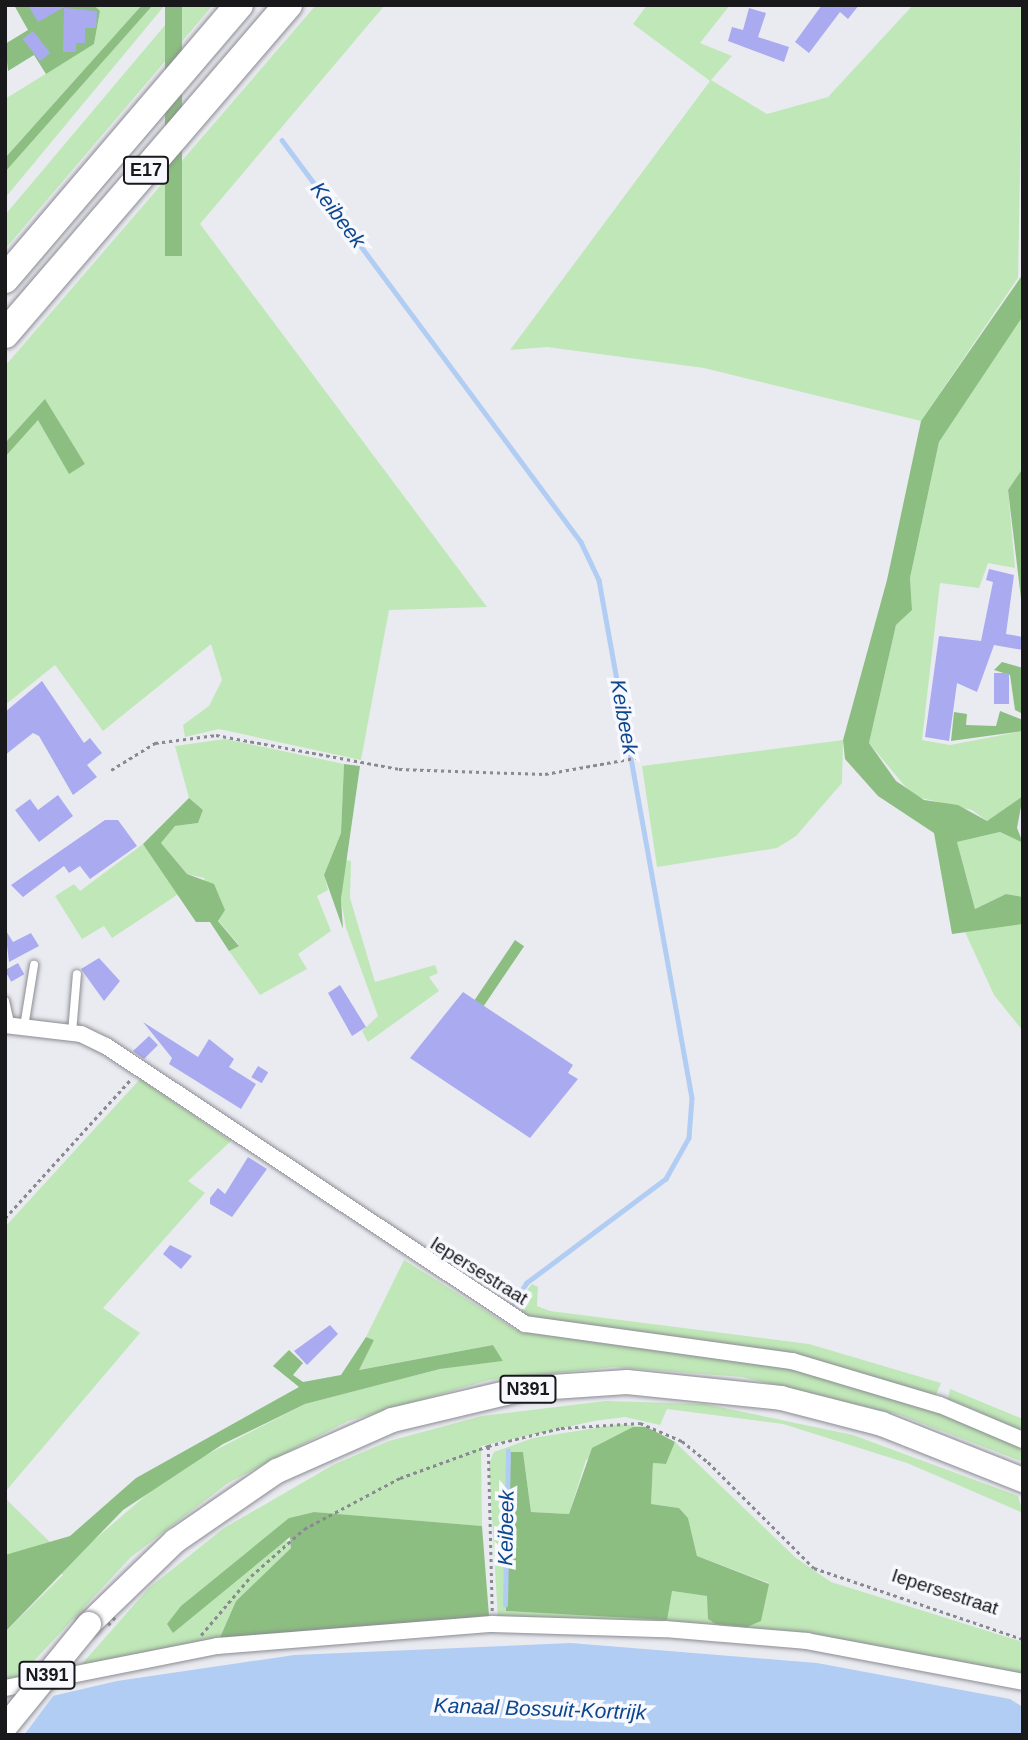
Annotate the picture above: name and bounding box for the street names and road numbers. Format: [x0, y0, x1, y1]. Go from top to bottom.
road number: E17 [122, 155, 170, 184]
street label: Iepersestraat [426, 1232, 532, 1310]
road number: N391 [498, 1374, 558, 1404]
street label: Iepersestraat [889, 1564, 1001, 1620]
road number: N391 [17, 1660, 77, 1690]

